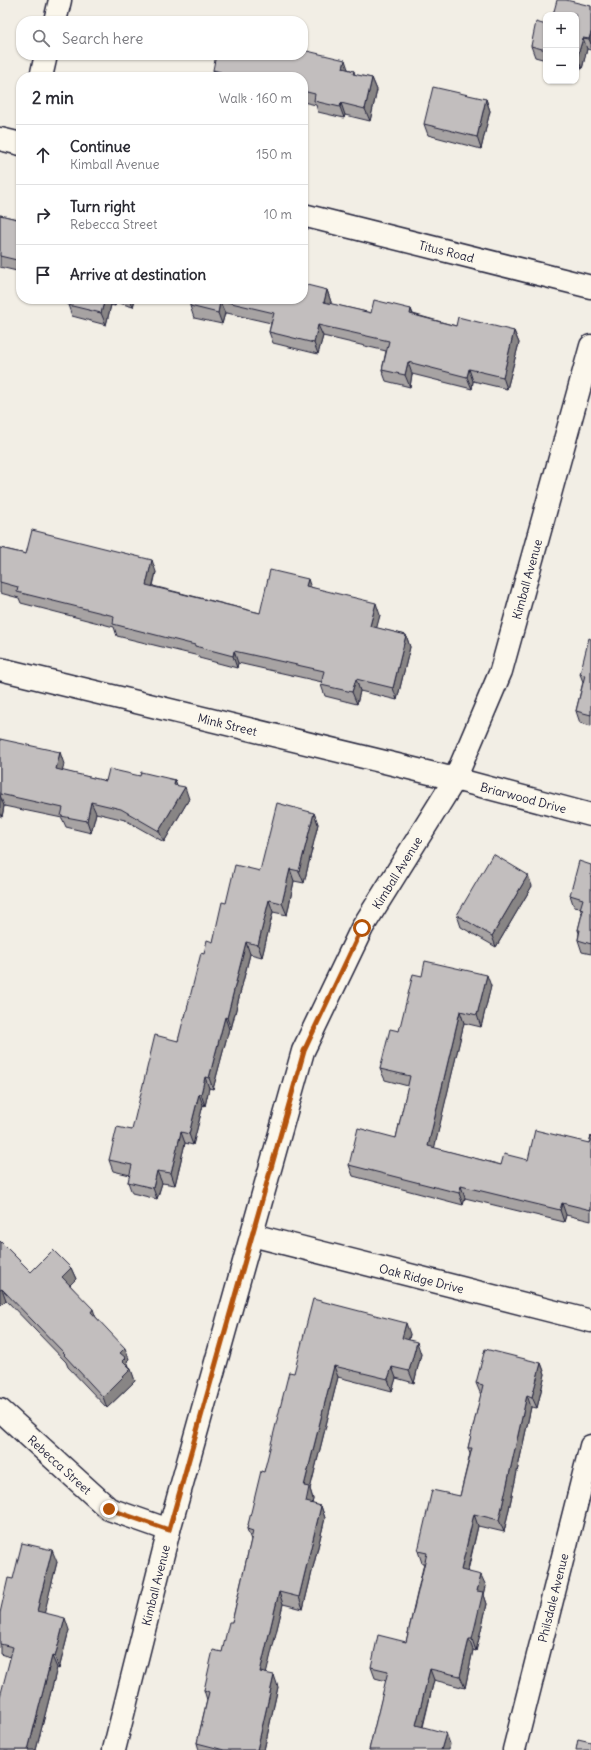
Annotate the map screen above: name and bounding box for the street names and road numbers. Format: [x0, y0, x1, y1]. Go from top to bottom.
street label: Titus Road [417, 237, 476, 265]
street label: Kimball Avenue [508, 537, 545, 621]
street label: Mink Street [196, 710, 259, 738]
street label: Briarwood Drive [479, 779, 568, 816]
street label: Kimball Avenue [368, 833, 425, 912]
street label: Oak Ridge Drive [378, 1260, 466, 1296]
street label: Rebecca Street [25, 1432, 95, 1497]
street label: Kimball Avenue [138, 1543, 173, 1627]
street label: Philsdale Avenue [534, 1552, 571, 1644]

